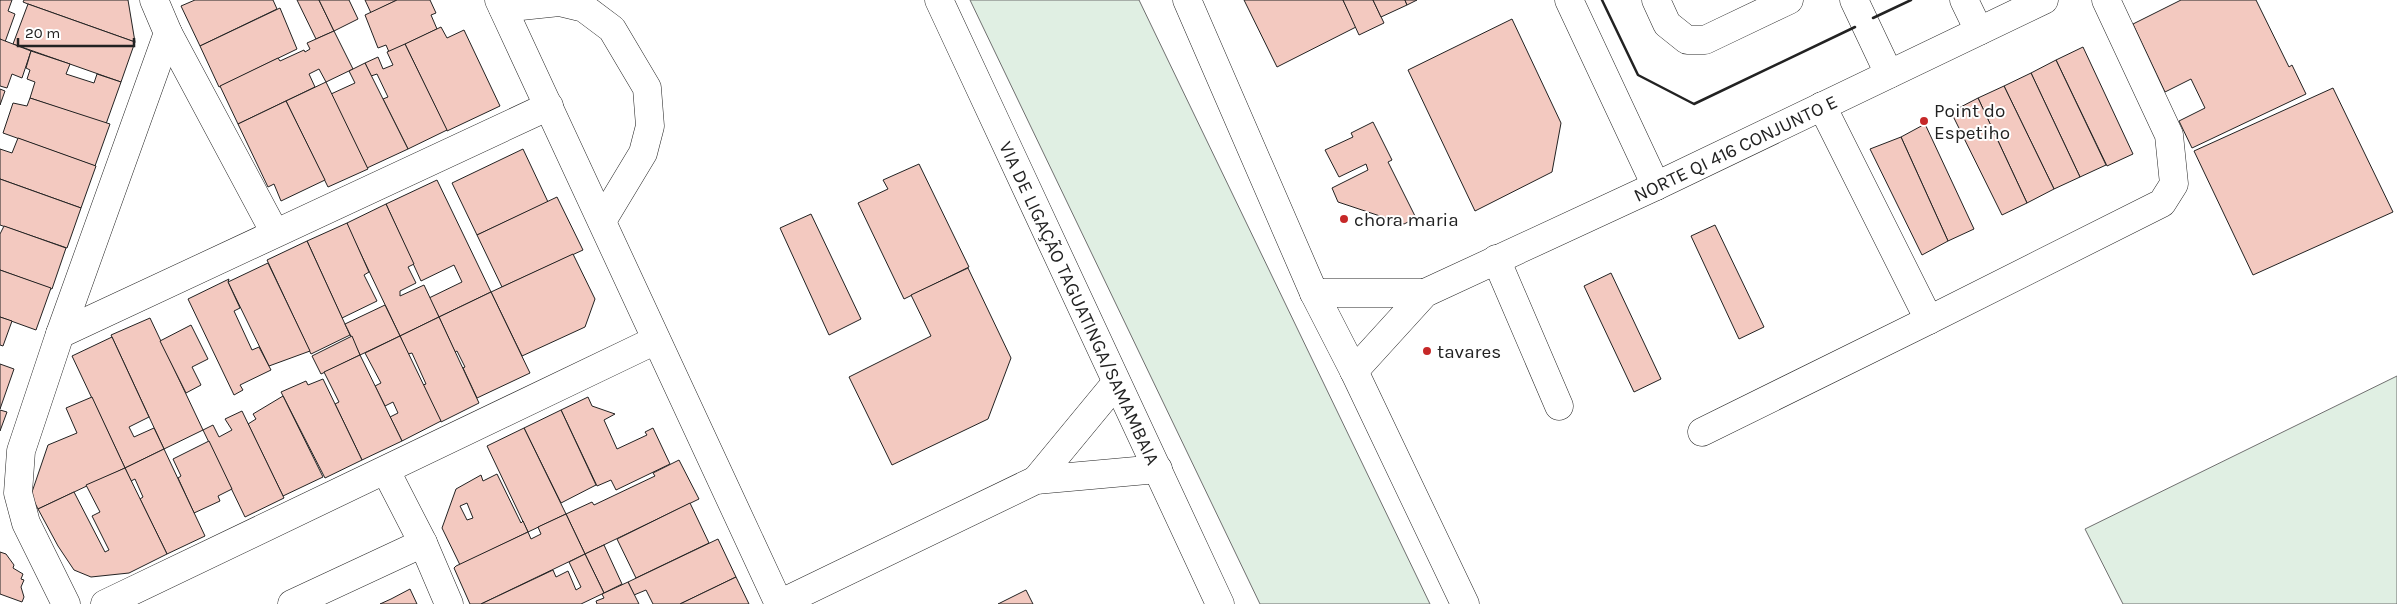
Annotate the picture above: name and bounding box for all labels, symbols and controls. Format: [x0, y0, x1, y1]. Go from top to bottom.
scale bar [18, 15, 134, 47]
text: 20 m [25, 24, 60, 42]
street label: NORTE QI 416 CONJUNTO E [1630, 91, 1841, 207]
place label: Point do Espetiho [1934, 100, 2010, 144]
marker: Point do Espetiho [1918, 115, 1930, 127]
street label: VIA DE LIGAÇÃO TAGUATINGA/SAMAMBAIA [994, 138, 1164, 469]
place label: chora maria [1354, 209, 1459, 231]
marker: chora maria [1338, 213, 1350, 225]
place label: tavares [1437, 341, 1501, 363]
marker: tavares [1421, 345, 1433, 357]

